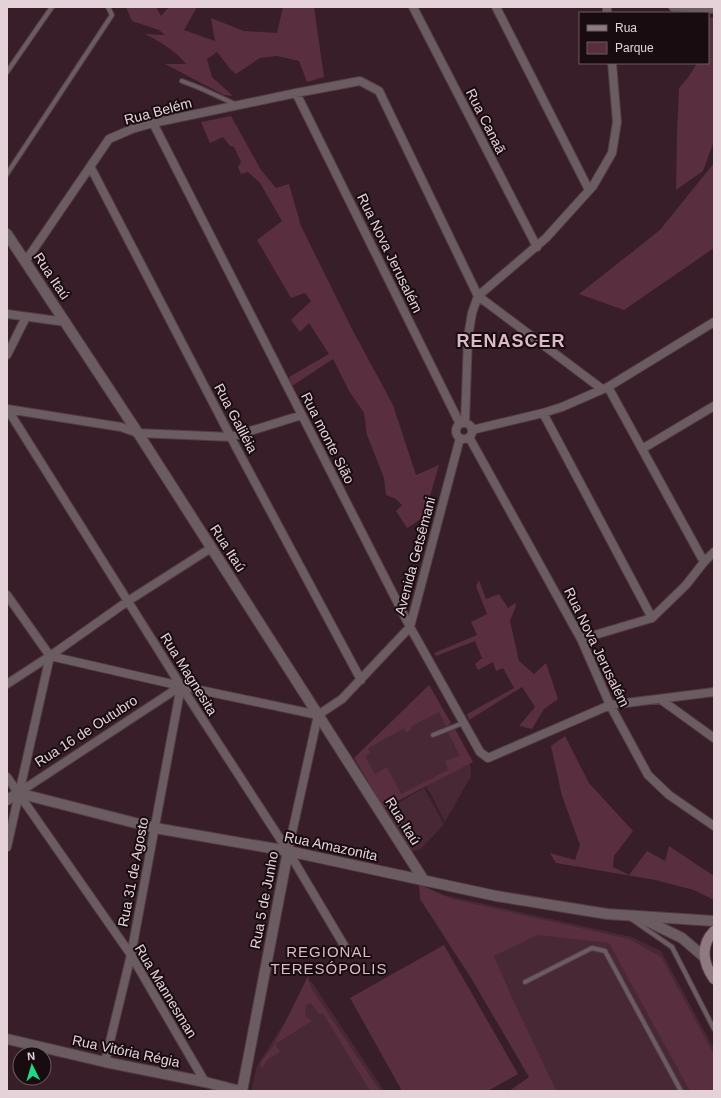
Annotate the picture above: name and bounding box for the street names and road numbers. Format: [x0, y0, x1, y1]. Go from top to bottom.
street label: Rua Canaã [463, 86, 509, 156]
street label: Rua Belém [122, 94, 194, 128]
street label: Rua Nova Jerusalém [354, 191, 426, 315]
street label: Rua Itaú [31, 250, 73, 302]
street label: Rua Galiléia [211, 381, 261, 456]
street label: Rua monte Sião [298, 390, 358, 487]
street label: Avenida Getsêmani [391, 495, 439, 617]
street label: Rua Itaú [207, 521, 249, 575]
street label: Rua Nova Jerusalém [561, 585, 633, 709]
street label: Rua Magnesita [157, 630, 221, 718]
street label: Rua 16 de Outubro [32, 692, 140, 770]
street label: Rua Itaú [382, 794, 424, 848]
street label: Rua 31 de Agosto [115, 816, 152, 928]
street label: Rua Amazonita [283, 828, 379, 864]
street label: Rua 5 de Junho [247, 850, 281, 950]
street label: Rua Mannesman [132, 941, 200, 1041]
street label: Rua Vitória Régia [71, 1032, 181, 1070]

